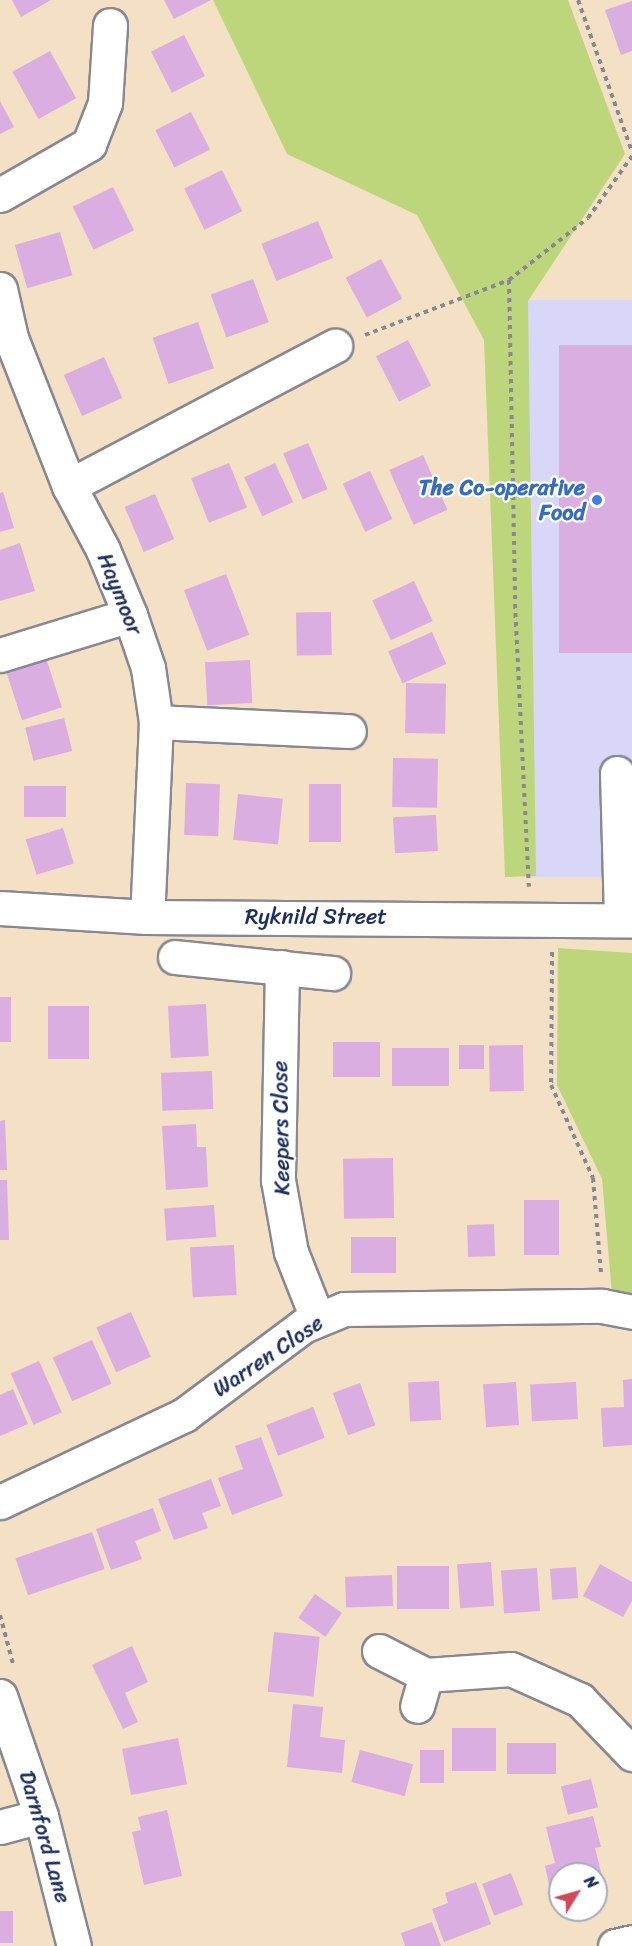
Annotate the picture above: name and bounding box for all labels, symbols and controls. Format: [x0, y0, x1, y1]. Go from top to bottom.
place label: The Co-operative Food [420, 474, 585, 526]
marker: The Co-operative Food [590, 493, 604, 507]
street label: Haymoor [92, 549, 148, 639]
street label: Ryknild Street [245, 904, 387, 930]
street label: Keepers Close [267, 1060, 295, 1196]
street label: Warren Close [208, 1309, 328, 1403]
street label: Darnford Lane [13, 1768, 77, 1906]
north arrow [548, 1862, 608, 1922]
text: N [576, 1869, 606, 1895]

